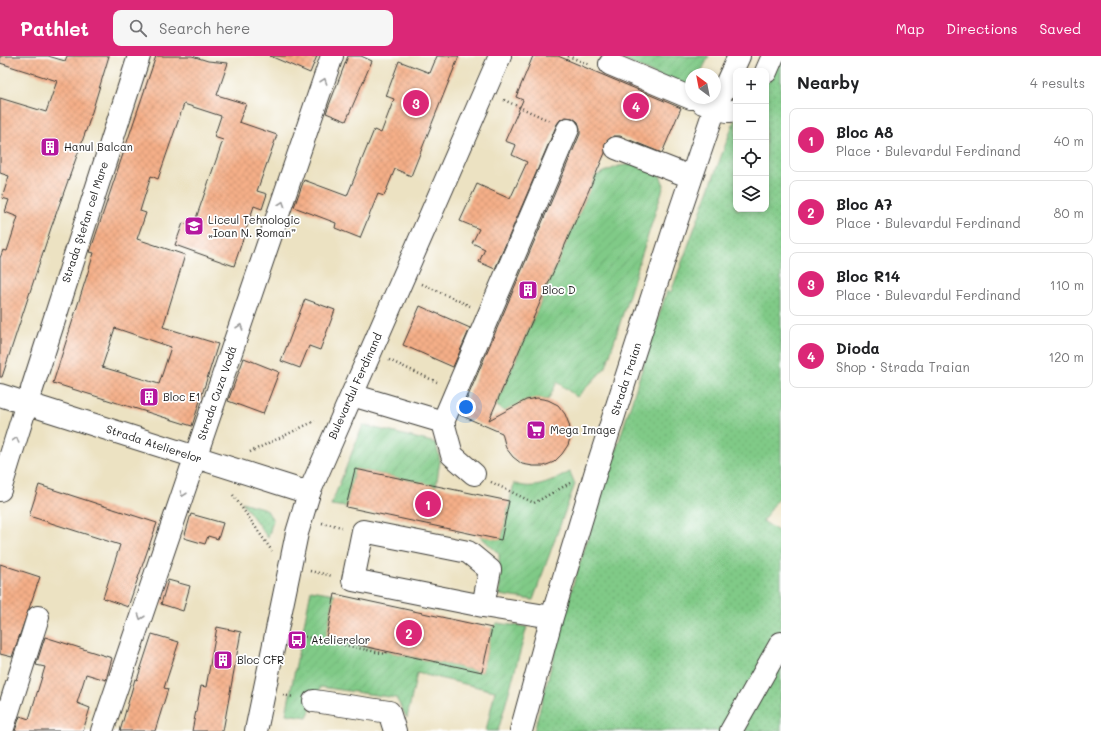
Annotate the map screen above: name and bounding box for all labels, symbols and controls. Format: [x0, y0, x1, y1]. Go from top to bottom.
search box [113, 10, 393, 46]
text: Pathlet [20, 16, 89, 41]
icon: search [127, 17, 149, 39]
text: Search here [159, 18, 250, 38]
text: Map [896, 19, 924, 38]
text: Directions [946, 19, 1017, 38]
text: Saved [1039, 19, 1081, 38]
north arrow [685, 68, 721, 104]
map controls [733, 68, 769, 212]
button: + [733, 68, 769, 104]
text: Nearby [797, 71, 859, 93]
text: 4 results [1030, 74, 1085, 91]
one-way arrow [319, 78, 327, 85]
pin: 3 [403, 88, 429, 118]
pin: 4 [623, 91, 649, 121]
button: − [733, 104, 769, 140]
text: Bloc A8 [836, 122, 893, 142]
text: 1 [808, 132, 814, 149]
text: 40 m [1054, 132, 1084, 149]
building icon: Hanul Balcan [39, 136, 61, 158]
place label: Hanul Balcan [64, 139, 133, 154]
button: locate [733, 140, 769, 176]
text: Place · Bulevardul Ferdinand [836, 142, 1021, 159]
street label: Strada Ștefan cel Mare [58, 159, 112, 285]
button: layers [733, 176, 769, 212]
text: Bloc A7 [836, 194, 892, 214]
one-way arrow [277, 201, 285, 208]
text: 2 [807, 204, 815, 221]
text: 80 m [1054, 204, 1084, 221]
place label: Liceul Tehnologic „Ioan N. Roman” [208, 212, 300, 240]
text: Place · Bulevardul Ferdinand [836, 214, 1021, 231]
school or university icon: Liceul Tehnologic „Ioan N. Roman” [183, 215, 205, 237]
text: Bloc R14 [836, 266, 900, 286]
text: 3 [807, 276, 815, 293]
text: 110 m [1050, 276, 1084, 293]
building icon: Bloc D [517, 279, 539, 301]
place label: Bloc D [542, 282, 576, 297]
text: Place · Bulevardul Ferdinand [836, 286, 1021, 303]
one-way arrow [235, 324, 243, 331]
street label: Bulevardul Ferdinand [324, 330, 385, 441]
text: Dioda [836, 338, 880, 358]
street label: Strada Traian [607, 341, 644, 417]
street label: Strada Cuza Vodă [193, 344, 240, 442]
text: 4 [807, 348, 815, 365]
text: 120 m [1048, 348, 1084, 365]
text: Shop · Strada Traian [836, 358, 970, 375]
building icon: Bloc E1 [138, 386, 160, 408]
place label: Bloc E1 [163, 389, 200, 404]
your location [456, 397, 476, 417]
supermarket icon: Mega Image [525, 419, 547, 441]
street label: Strada Atelierelor [104, 421, 204, 466]
place label: Mega Image [550, 422, 616, 437]
one-way arrow [11, 436, 20, 443]
pin: 1 [415, 489, 441, 519]
one-way arrow [179, 490, 188, 497]
one-way arrow [137, 613, 146, 620]
pin: 2 [396, 618, 422, 648]
bus stop icon: Atelierelor [286, 629, 308, 651]
place label: Atelierelor [311, 632, 370, 647]
building icon: Bloc CFR [212, 649, 234, 671]
place label: Bloc CFR [237, 652, 284, 667]

